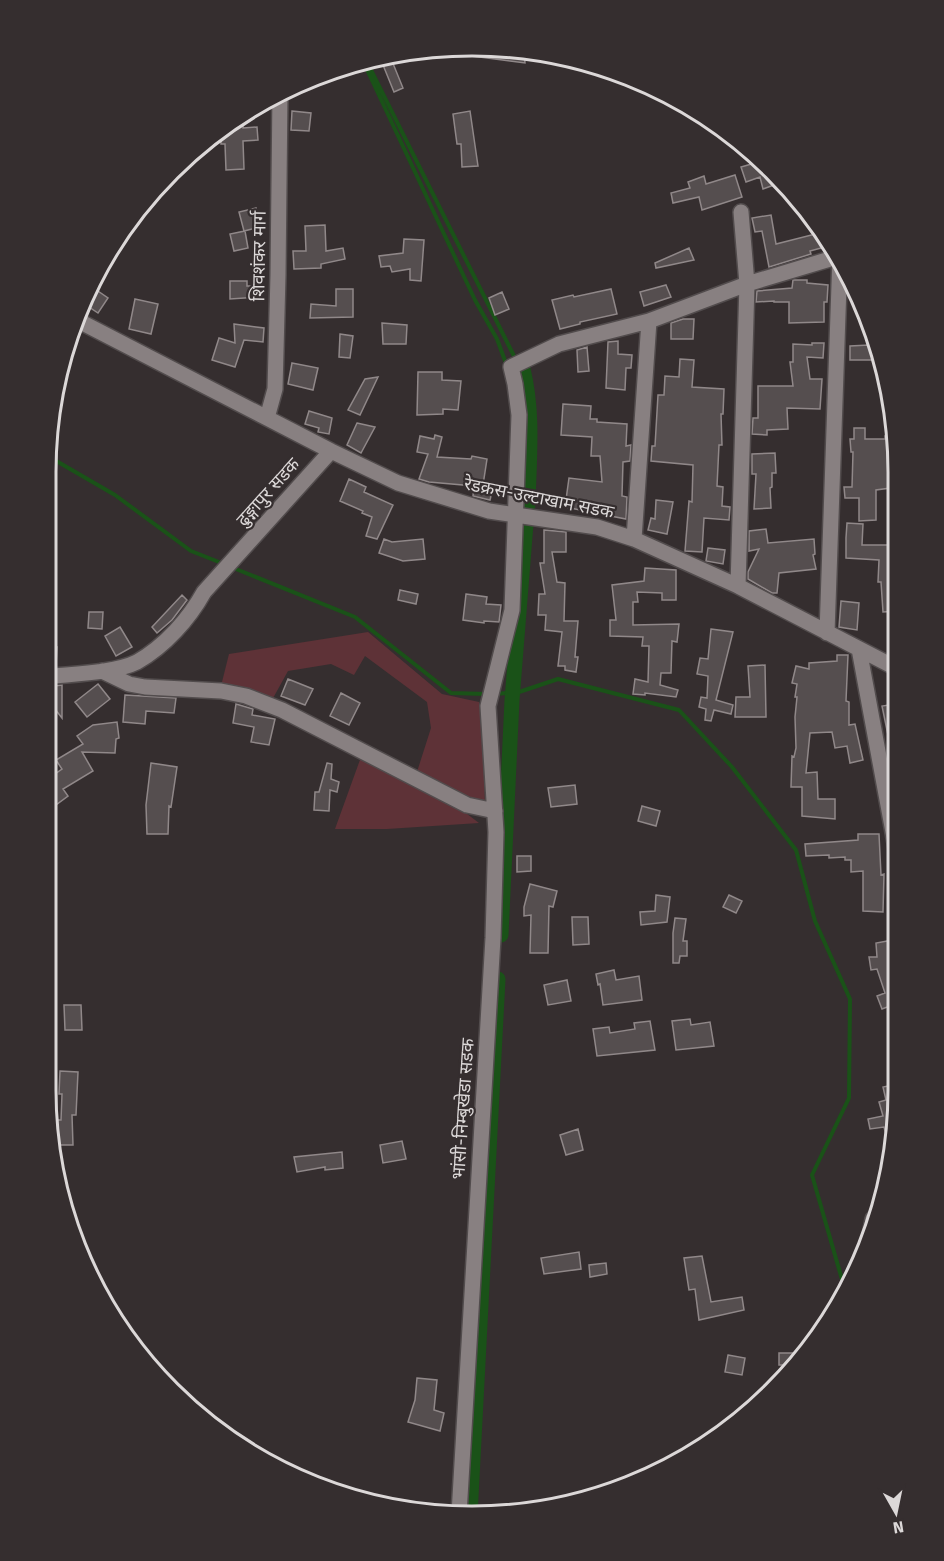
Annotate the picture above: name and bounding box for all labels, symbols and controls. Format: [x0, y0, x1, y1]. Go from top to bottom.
street label: शिवशंकर मार्ग [247, 209, 271, 302]
street label: ढुङ्गापुर सडक [231, 452, 306, 532]
street label: रेडक्रस-उल्टाखाम सडक [461, 473, 617, 524]
street label: भांसी-निम्बुखेडा सडक [447, 1036, 480, 1180]
north arrow [866, 1483, 926, 1543]
text: N [892, 1517, 905, 1538]

